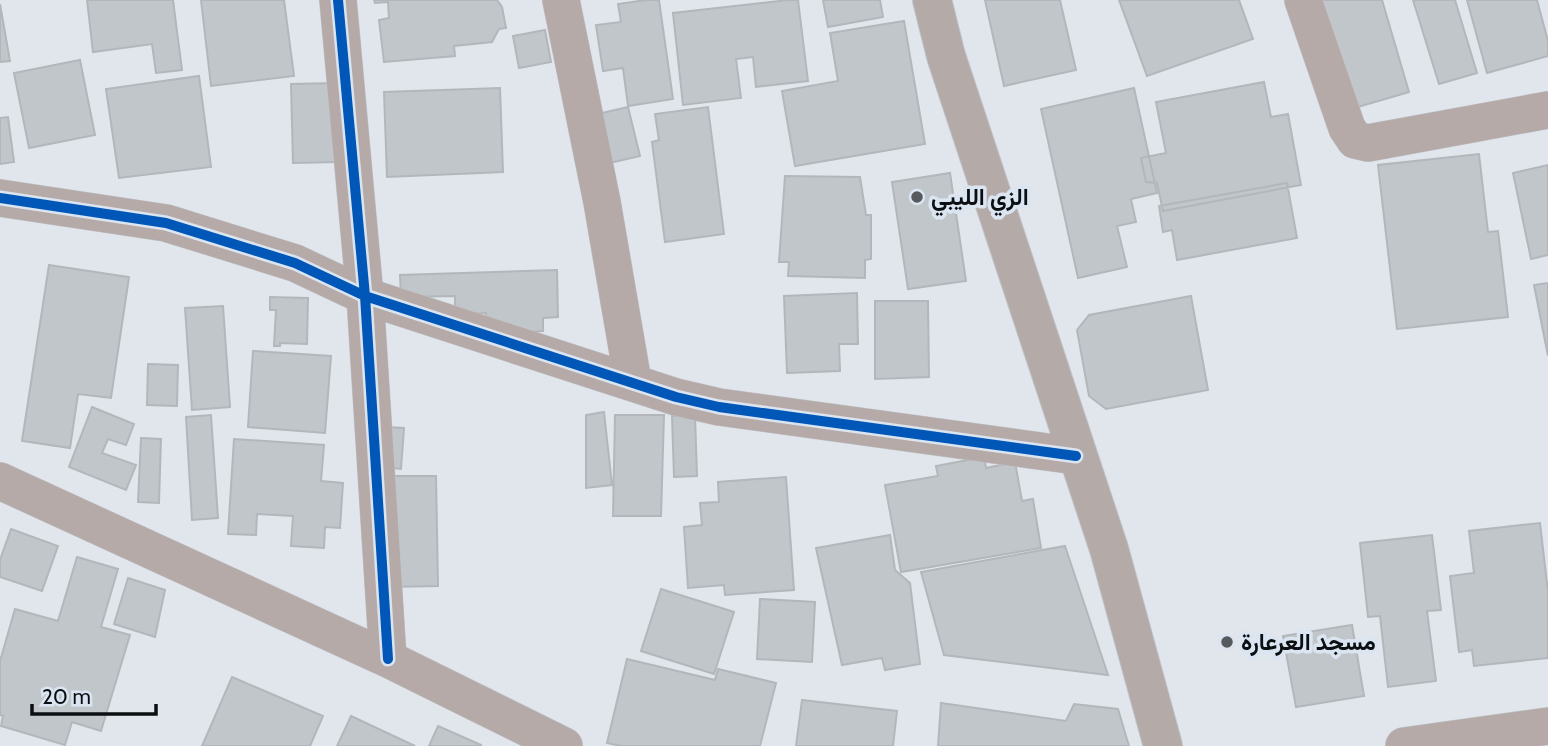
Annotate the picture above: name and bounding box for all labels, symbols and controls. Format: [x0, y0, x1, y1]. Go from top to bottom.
place label: الزي الليبي [931, 183, 1029, 217]
marker: الزي الليبي [909, 189, 925, 205]
place label: مسجد العرعارة [1241, 628, 1376, 657]
marker: مسجد العرعارة [1219, 634, 1235, 650]
scale bar [32, 672, 156, 716]
text: 20 m [42, 684, 91, 709]

